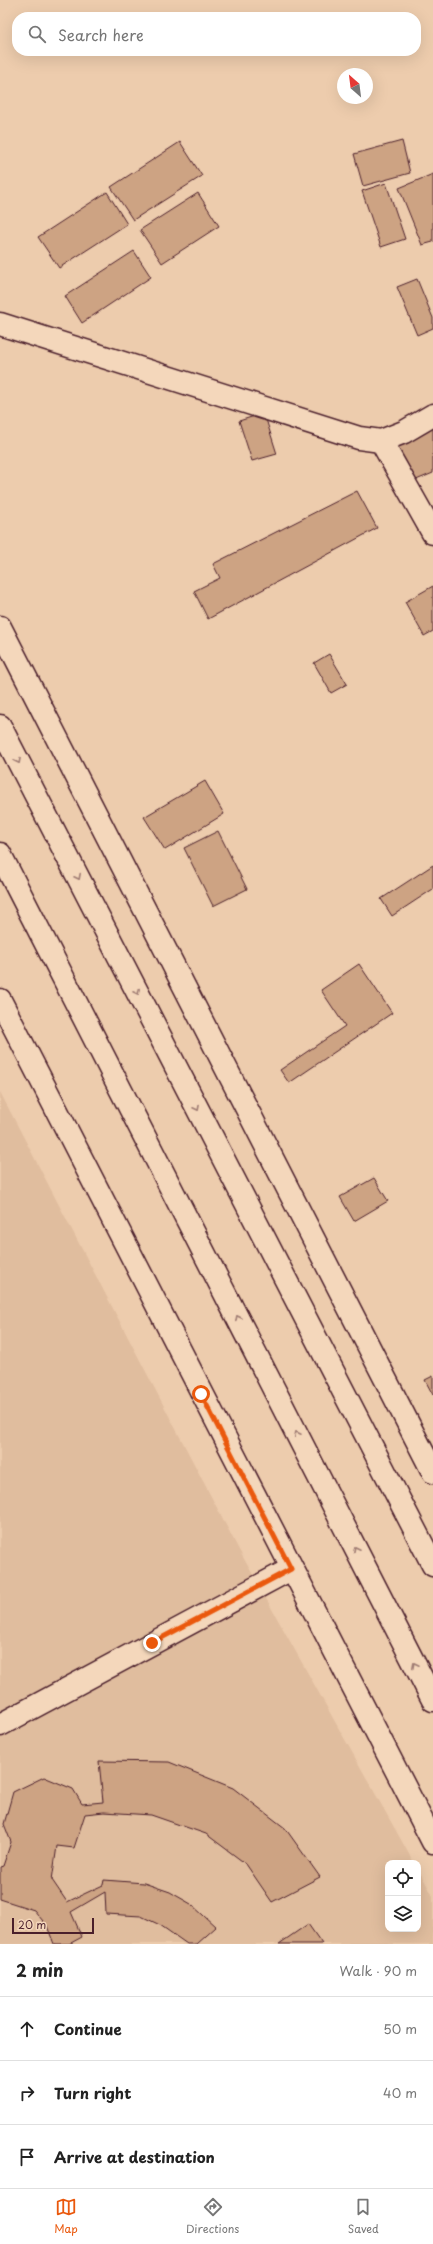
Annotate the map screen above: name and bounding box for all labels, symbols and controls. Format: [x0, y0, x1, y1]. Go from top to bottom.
search box [12, 12, 421, 56]
icon: search [26, 23, 48, 45]
text: Search here [58, 23, 144, 46]
north arrow [337, 68, 373, 104]
one-way arrow [13, 757, 21, 764]
one-way arrow [73, 872, 80, 880]
one-way arrow [132, 988, 140, 995]
one-way arrow [192, 1103, 200, 1111]
one-way arrow [235, 1315, 243, 1322]
route start [192, 1385, 210, 1403]
one-way arrow [294, 1430, 302, 1438]
one-way arrow [353, 1546, 361, 1554]
route end [143, 1634, 161, 1652]
one-way arrow [412, 1662, 420, 1669]
map controls [385, 1860, 421, 1932]
button: locate [385, 1860, 421, 1896]
button: layers [385, 1896, 421, 1932]
scale bar [12, 1916, 94, 1935]
text: 20 m [18, 1916, 46, 1933]
text: 2 min [16, 1957, 63, 1983]
text: Walk · 90 m [340, 1961, 417, 1980]
text: Continue [54, 2017, 122, 2040]
icon: ahead [16, 2018, 38, 2040]
text: 50 m [383, 2019, 417, 2038]
text: Turn right [54, 2081, 131, 2104]
icon: right [16, 2082, 38, 2104]
text: 40 m [383, 2083, 417, 2102]
text: Arrive at destination [54, 2145, 215, 2168]
icon: arrive [16, 2146, 38, 2168]
tab: Map [54, 2196, 78, 2237]
tab: Directions [186, 2196, 239, 2237]
tab: Saved [348, 2196, 379, 2237]

